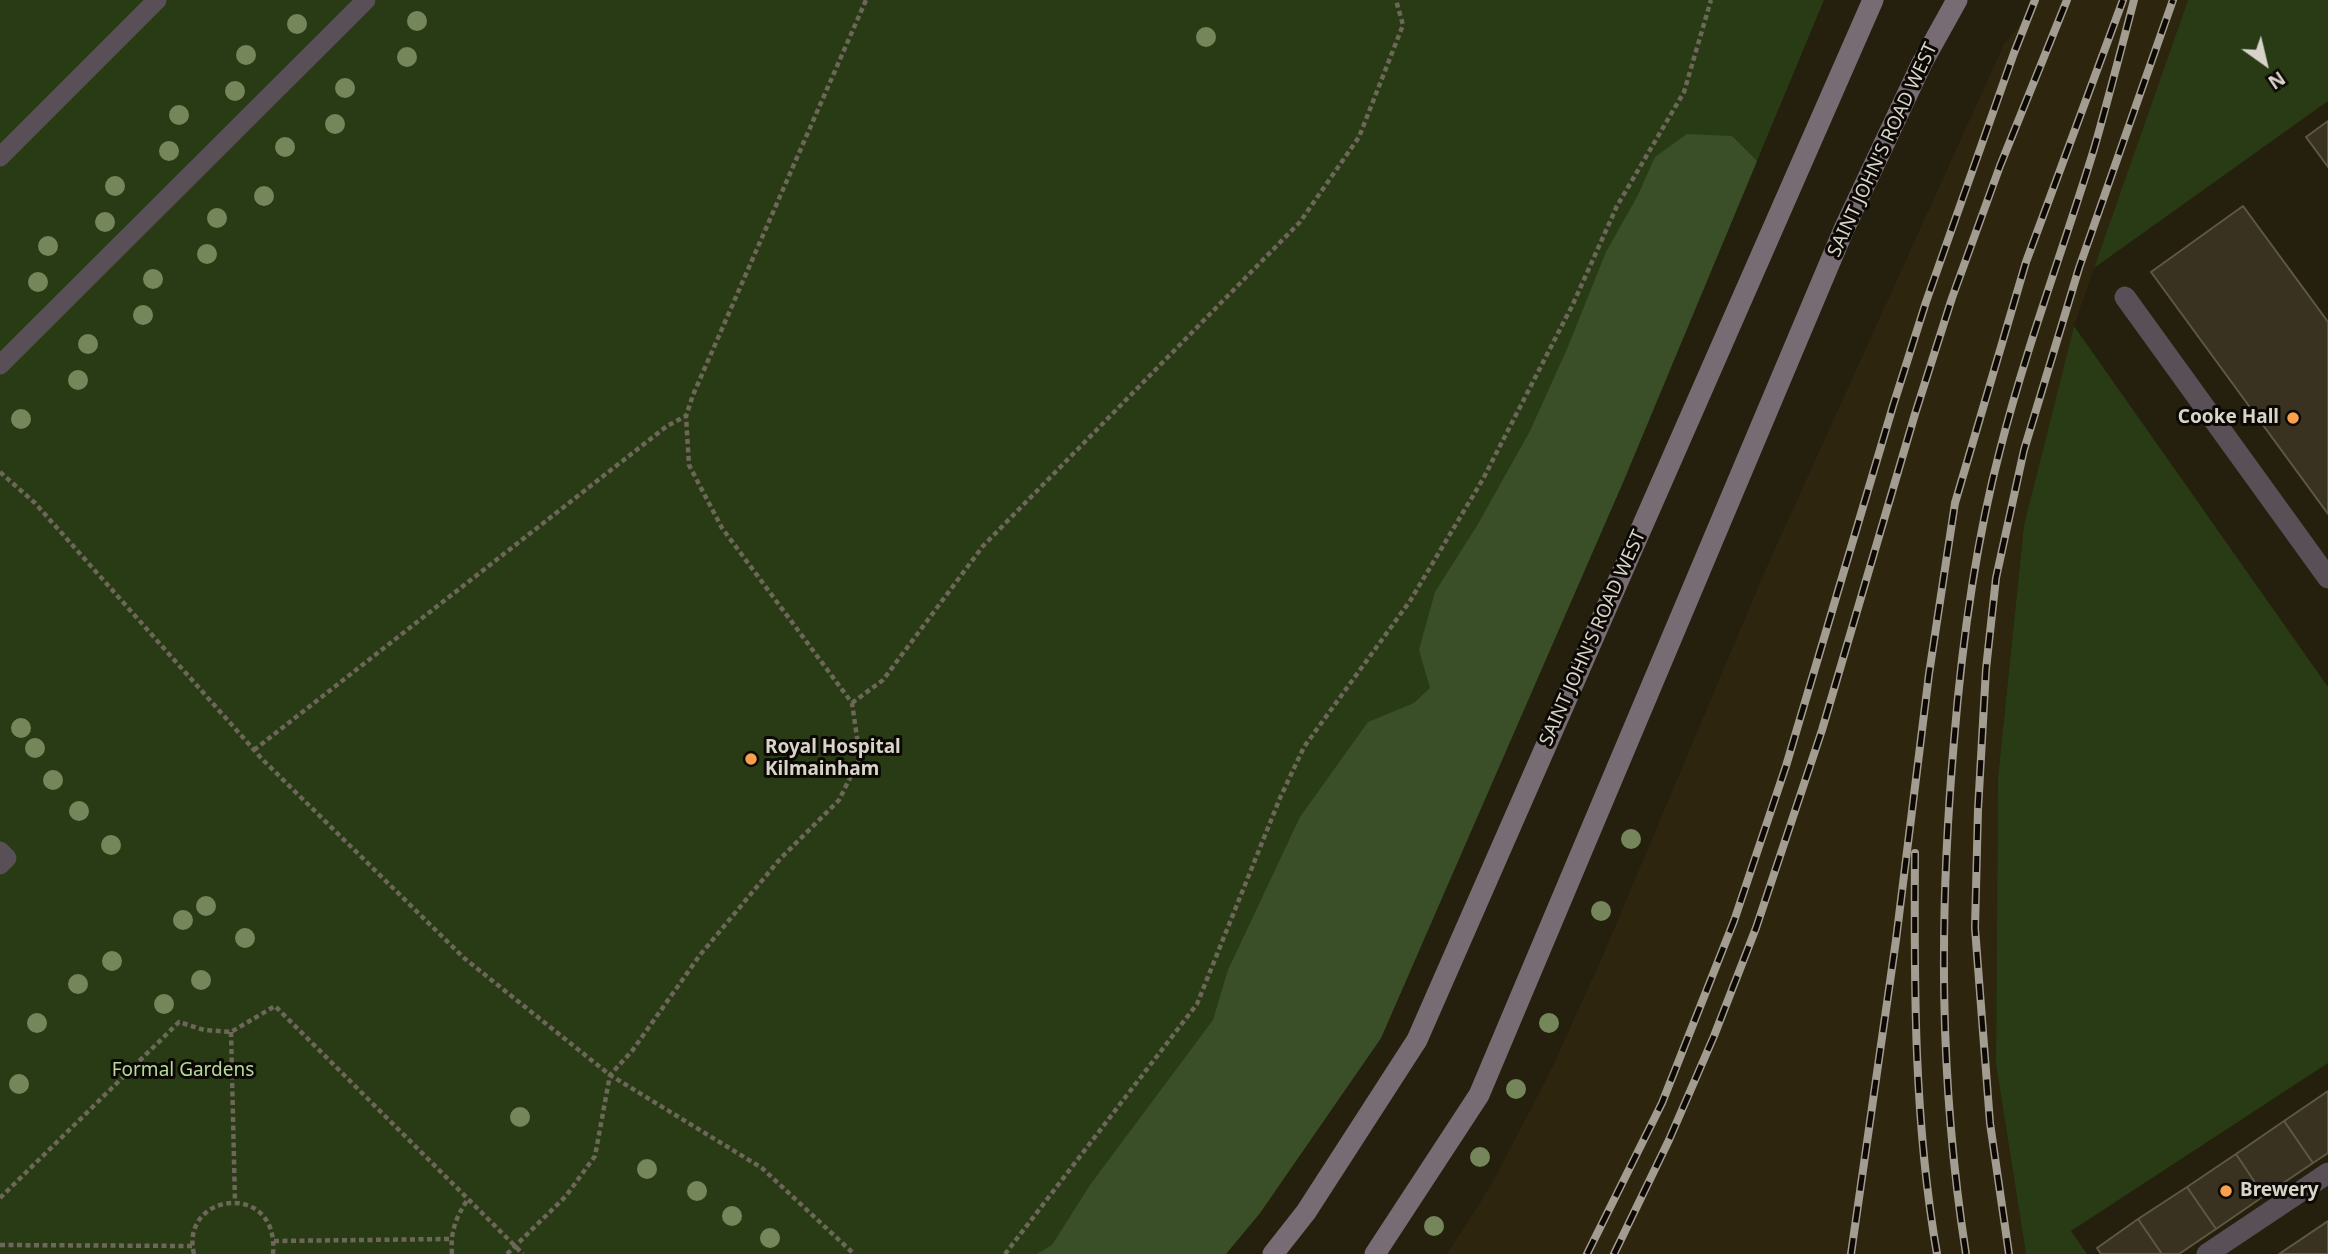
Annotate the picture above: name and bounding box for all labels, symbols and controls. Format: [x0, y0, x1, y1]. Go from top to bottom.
north arrow [2230, 28, 2300, 98]
street label: SAINT JOHN'S ROAD WEST [1823, 39, 1943, 261]
text: N [2263, 65, 2290, 96]
place label: Cooke Hall [2178, 407, 2279, 429]
marker: Cooke Hall [2285, 410, 2301, 426]
street label: SAINT JOHN'S ROAD WEST [1535, 527, 1651, 749]
place label: Royal Hospital Kilmainham [765, 737, 901, 781]
marker: Royal Hospital Kilmainham [743, 751, 759, 767]
park label: Formal Gardens [112, 1060, 254, 1082]
place label: Brewery [2240, 1180, 2319, 1202]
marker: Brewery [2218, 1183, 2234, 1199]

